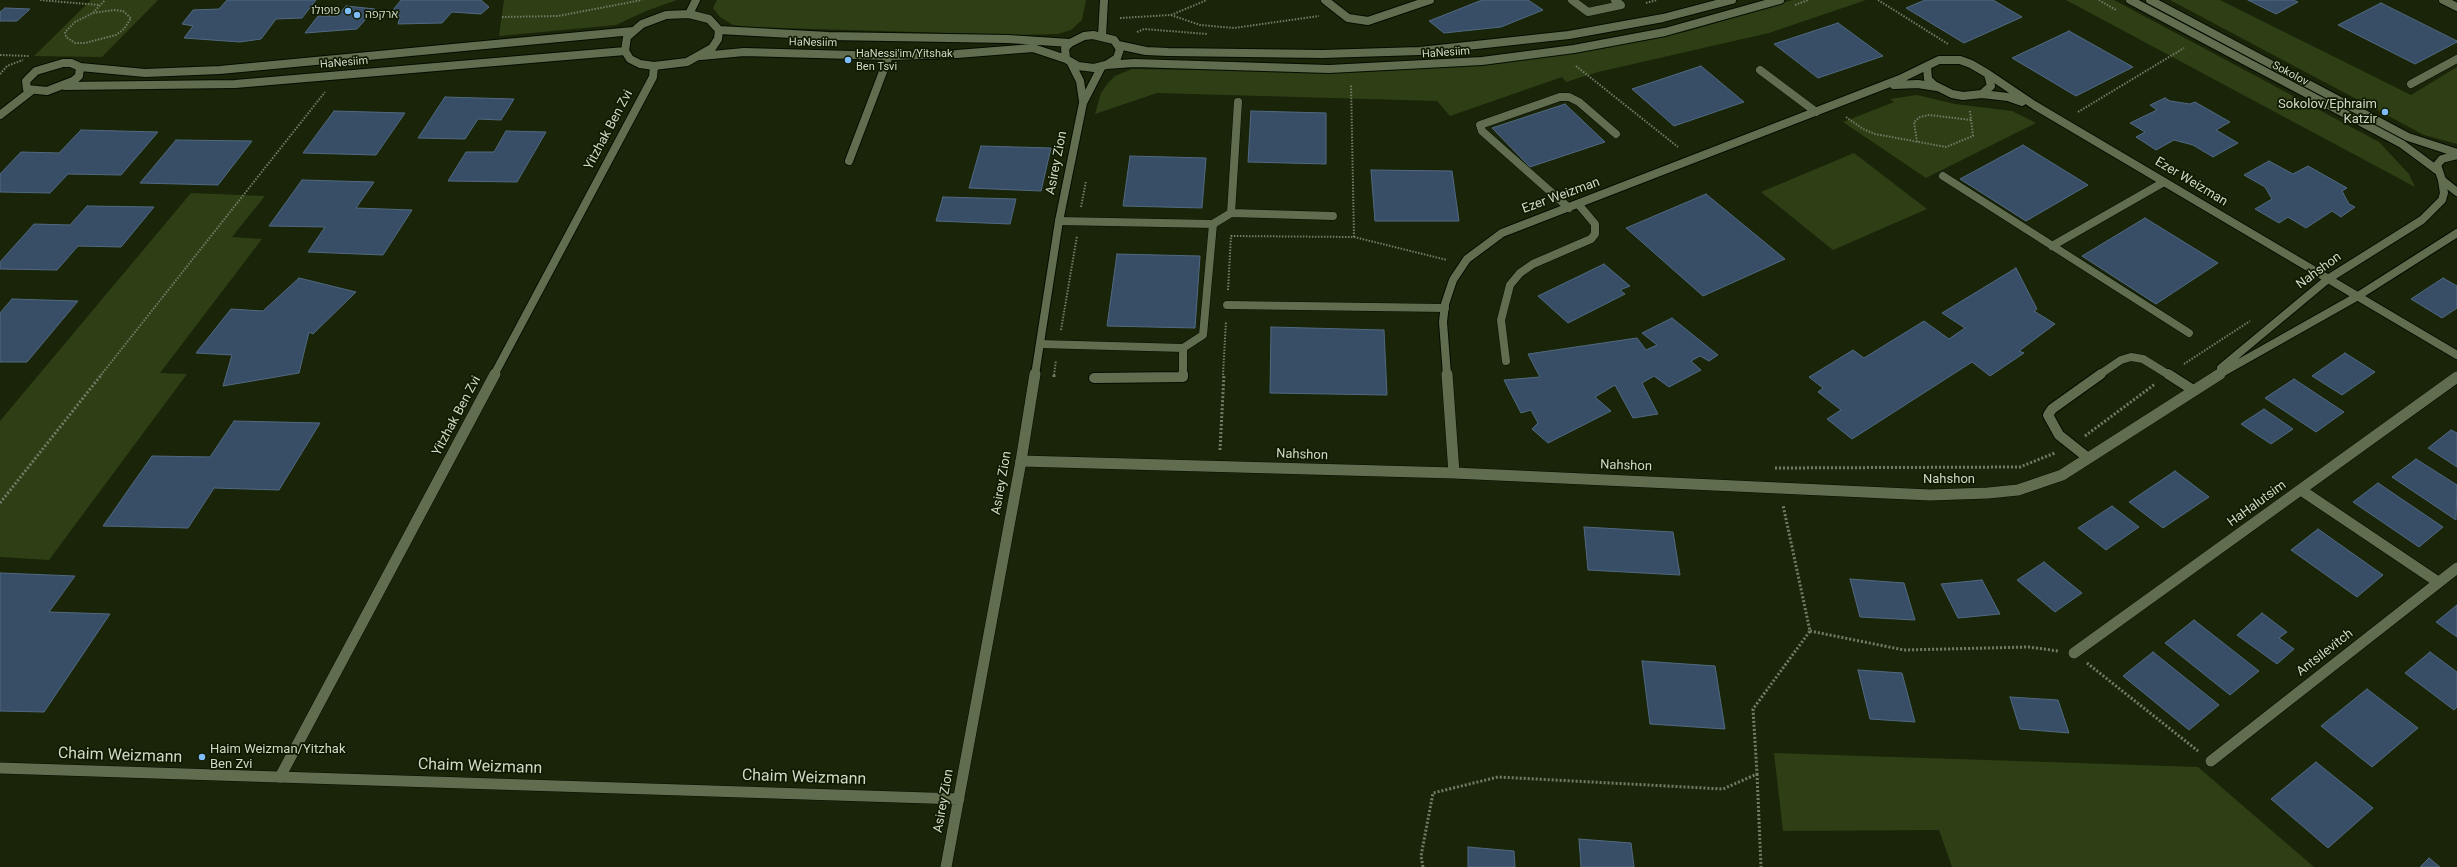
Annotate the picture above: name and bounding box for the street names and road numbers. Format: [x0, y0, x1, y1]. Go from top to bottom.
street label: HaNesiim [789, 36, 837, 50]
street label: HaNesiim [1422, 45, 1470, 61]
street label: HaNesiim [319, 54, 369, 72]
street label: Sokolov [2270, 59, 2310, 89]
street label: Yitzhak Ben Zvi [581, 87, 637, 173]
street label: Asirey Zion [1043, 130, 1071, 196]
street label: Ezer Weizman [2152, 154, 2230, 210]
street label: Ezer Weizman [1520, 175, 1602, 217]
street label: Nahshon [2293, 249, 2345, 293]
street label: Yitzhak Ben Zvi [429, 373, 485, 459]
street label: Nahshon [1276, 446, 1328, 464]
street label: Asirey Zion [989, 450, 1015, 516]
street label: Nahshon [1600, 457, 1652, 475]
street label: Nahshon [1923, 472, 1975, 488]
street label: HaHalutsim [2225, 478, 2289, 530]
street label: Antsilevitch [2294, 626, 2356, 680]
street label: Chaim Weizmann [57, 744, 183, 768]
street label: Chaim Weizmann [417, 755, 543, 779]
street label: Chaim Weizmann [741, 766, 867, 790]
street label: Asirey Zion [931, 768, 957, 834]

